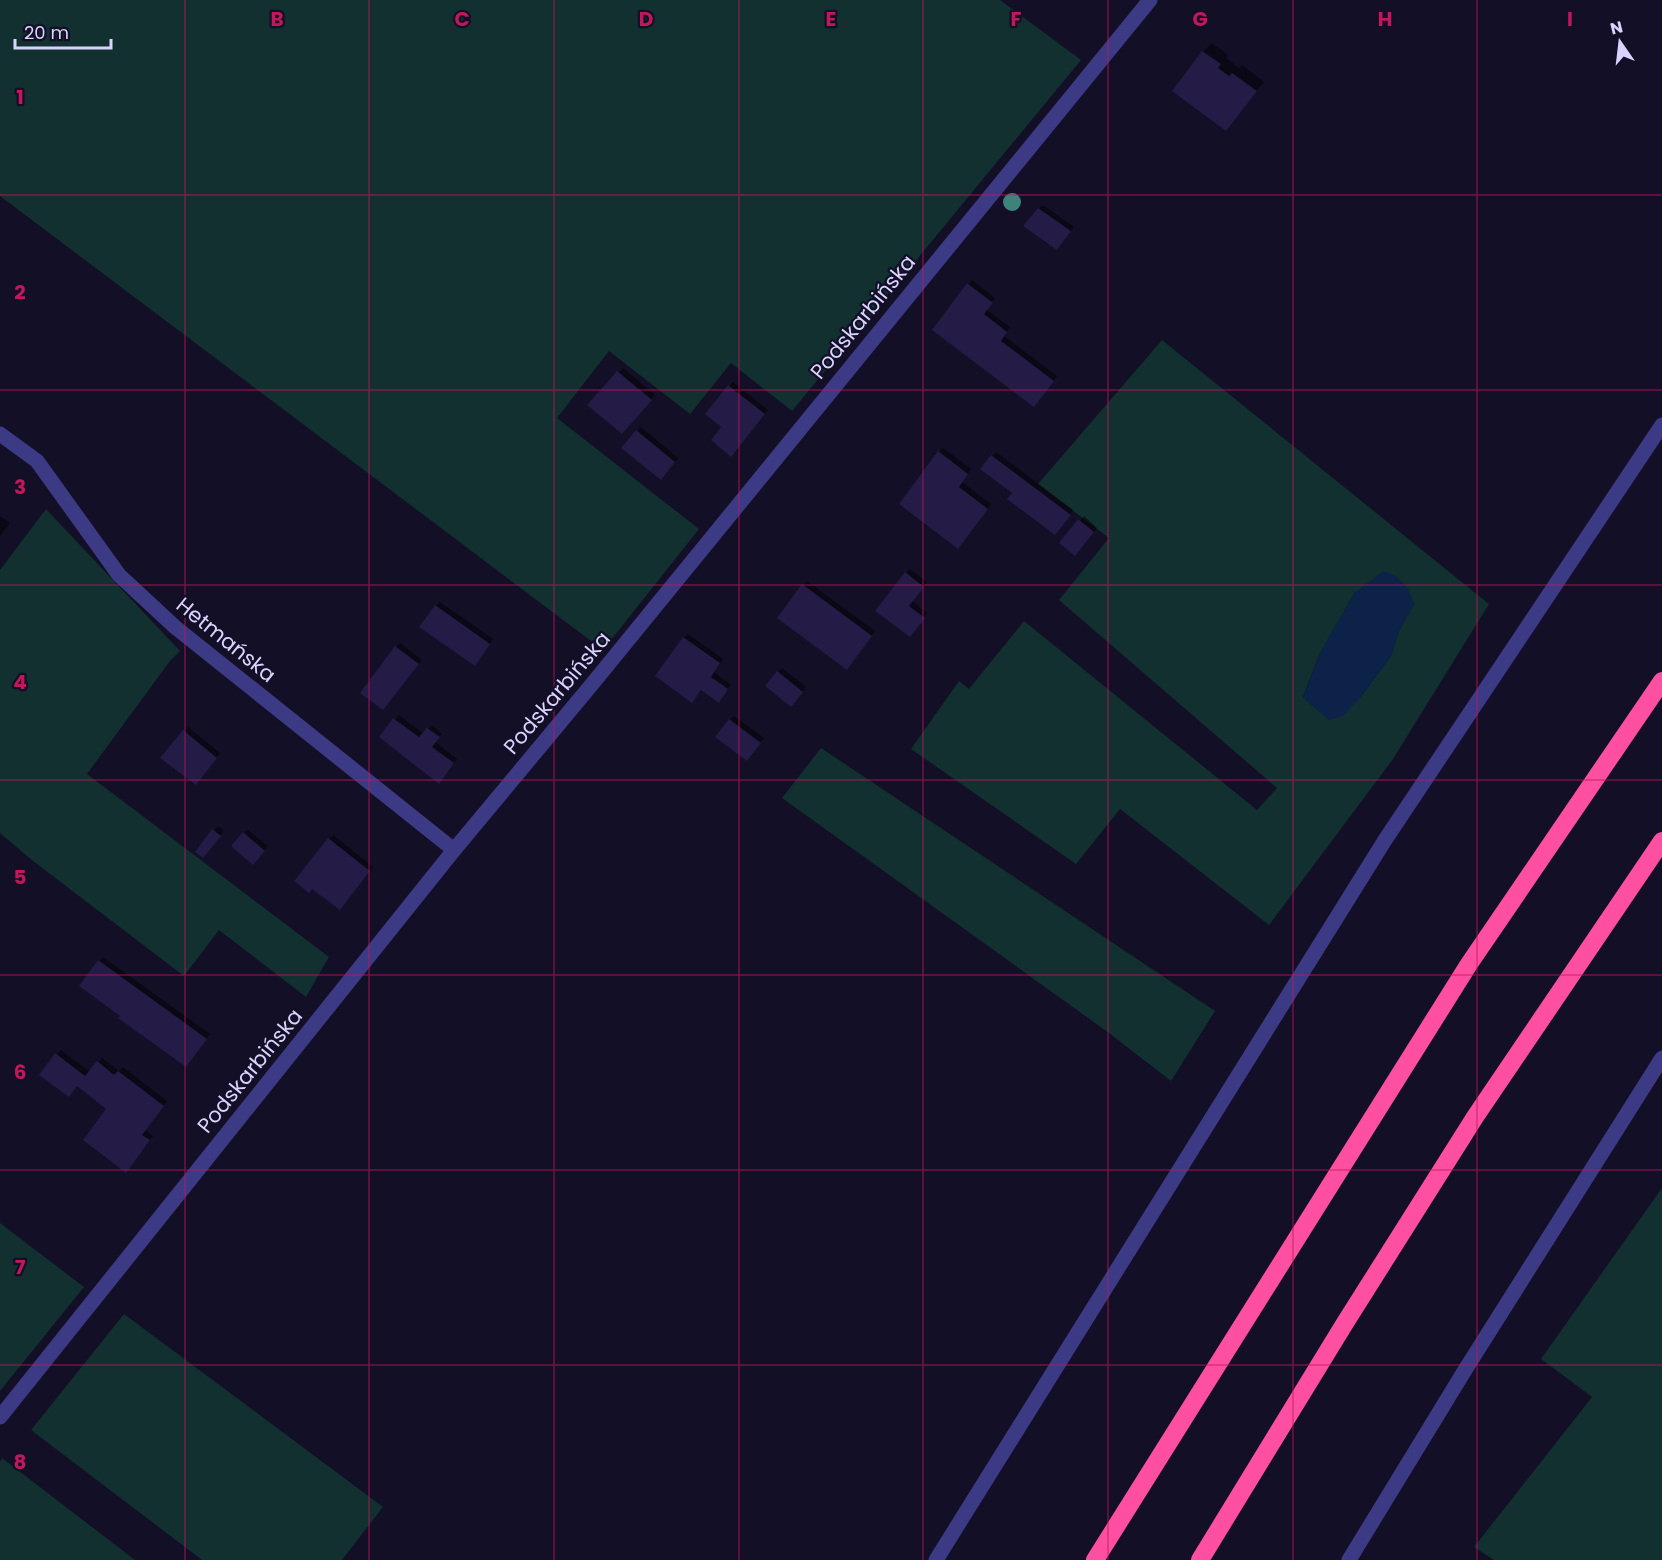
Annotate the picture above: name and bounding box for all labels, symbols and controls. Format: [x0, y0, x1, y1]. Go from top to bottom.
text: B [270, 5, 284, 33]
text: C [454, 5, 470, 33]
text: D [639, 5, 653, 33]
text: E [826, 5, 836, 33]
text: F [1011, 5, 1022, 33]
text: G [1192, 5, 1208, 33]
text: H [1378, 5, 1392, 33]
text: I [1567, 5, 1573, 33]
scale bar [15, 12, 111, 50]
north arrow [1590, 12, 1650, 72]
text: N [1608, 15, 1625, 41]
text: 20 m [24, 20, 69, 45]
text: 1 [16, 83, 24, 111]
street label: Podskarbińska [803, 248, 922, 385]
text: 2 [14, 278, 26, 306]
text: 3 [14, 473, 26, 501]
street label: Hetmańska [170, 590, 282, 689]
street label: Podskarbińska [497, 625, 617, 760]
text: 4 [13, 668, 27, 696]
text: 5 [14, 863, 27, 891]
street label: Podskarbińska [190, 1002, 309, 1139]
text: 6 [14, 1058, 26, 1086]
text: 7 [15, 1253, 26, 1281]
text: 8 [14, 1448, 26, 1476]

